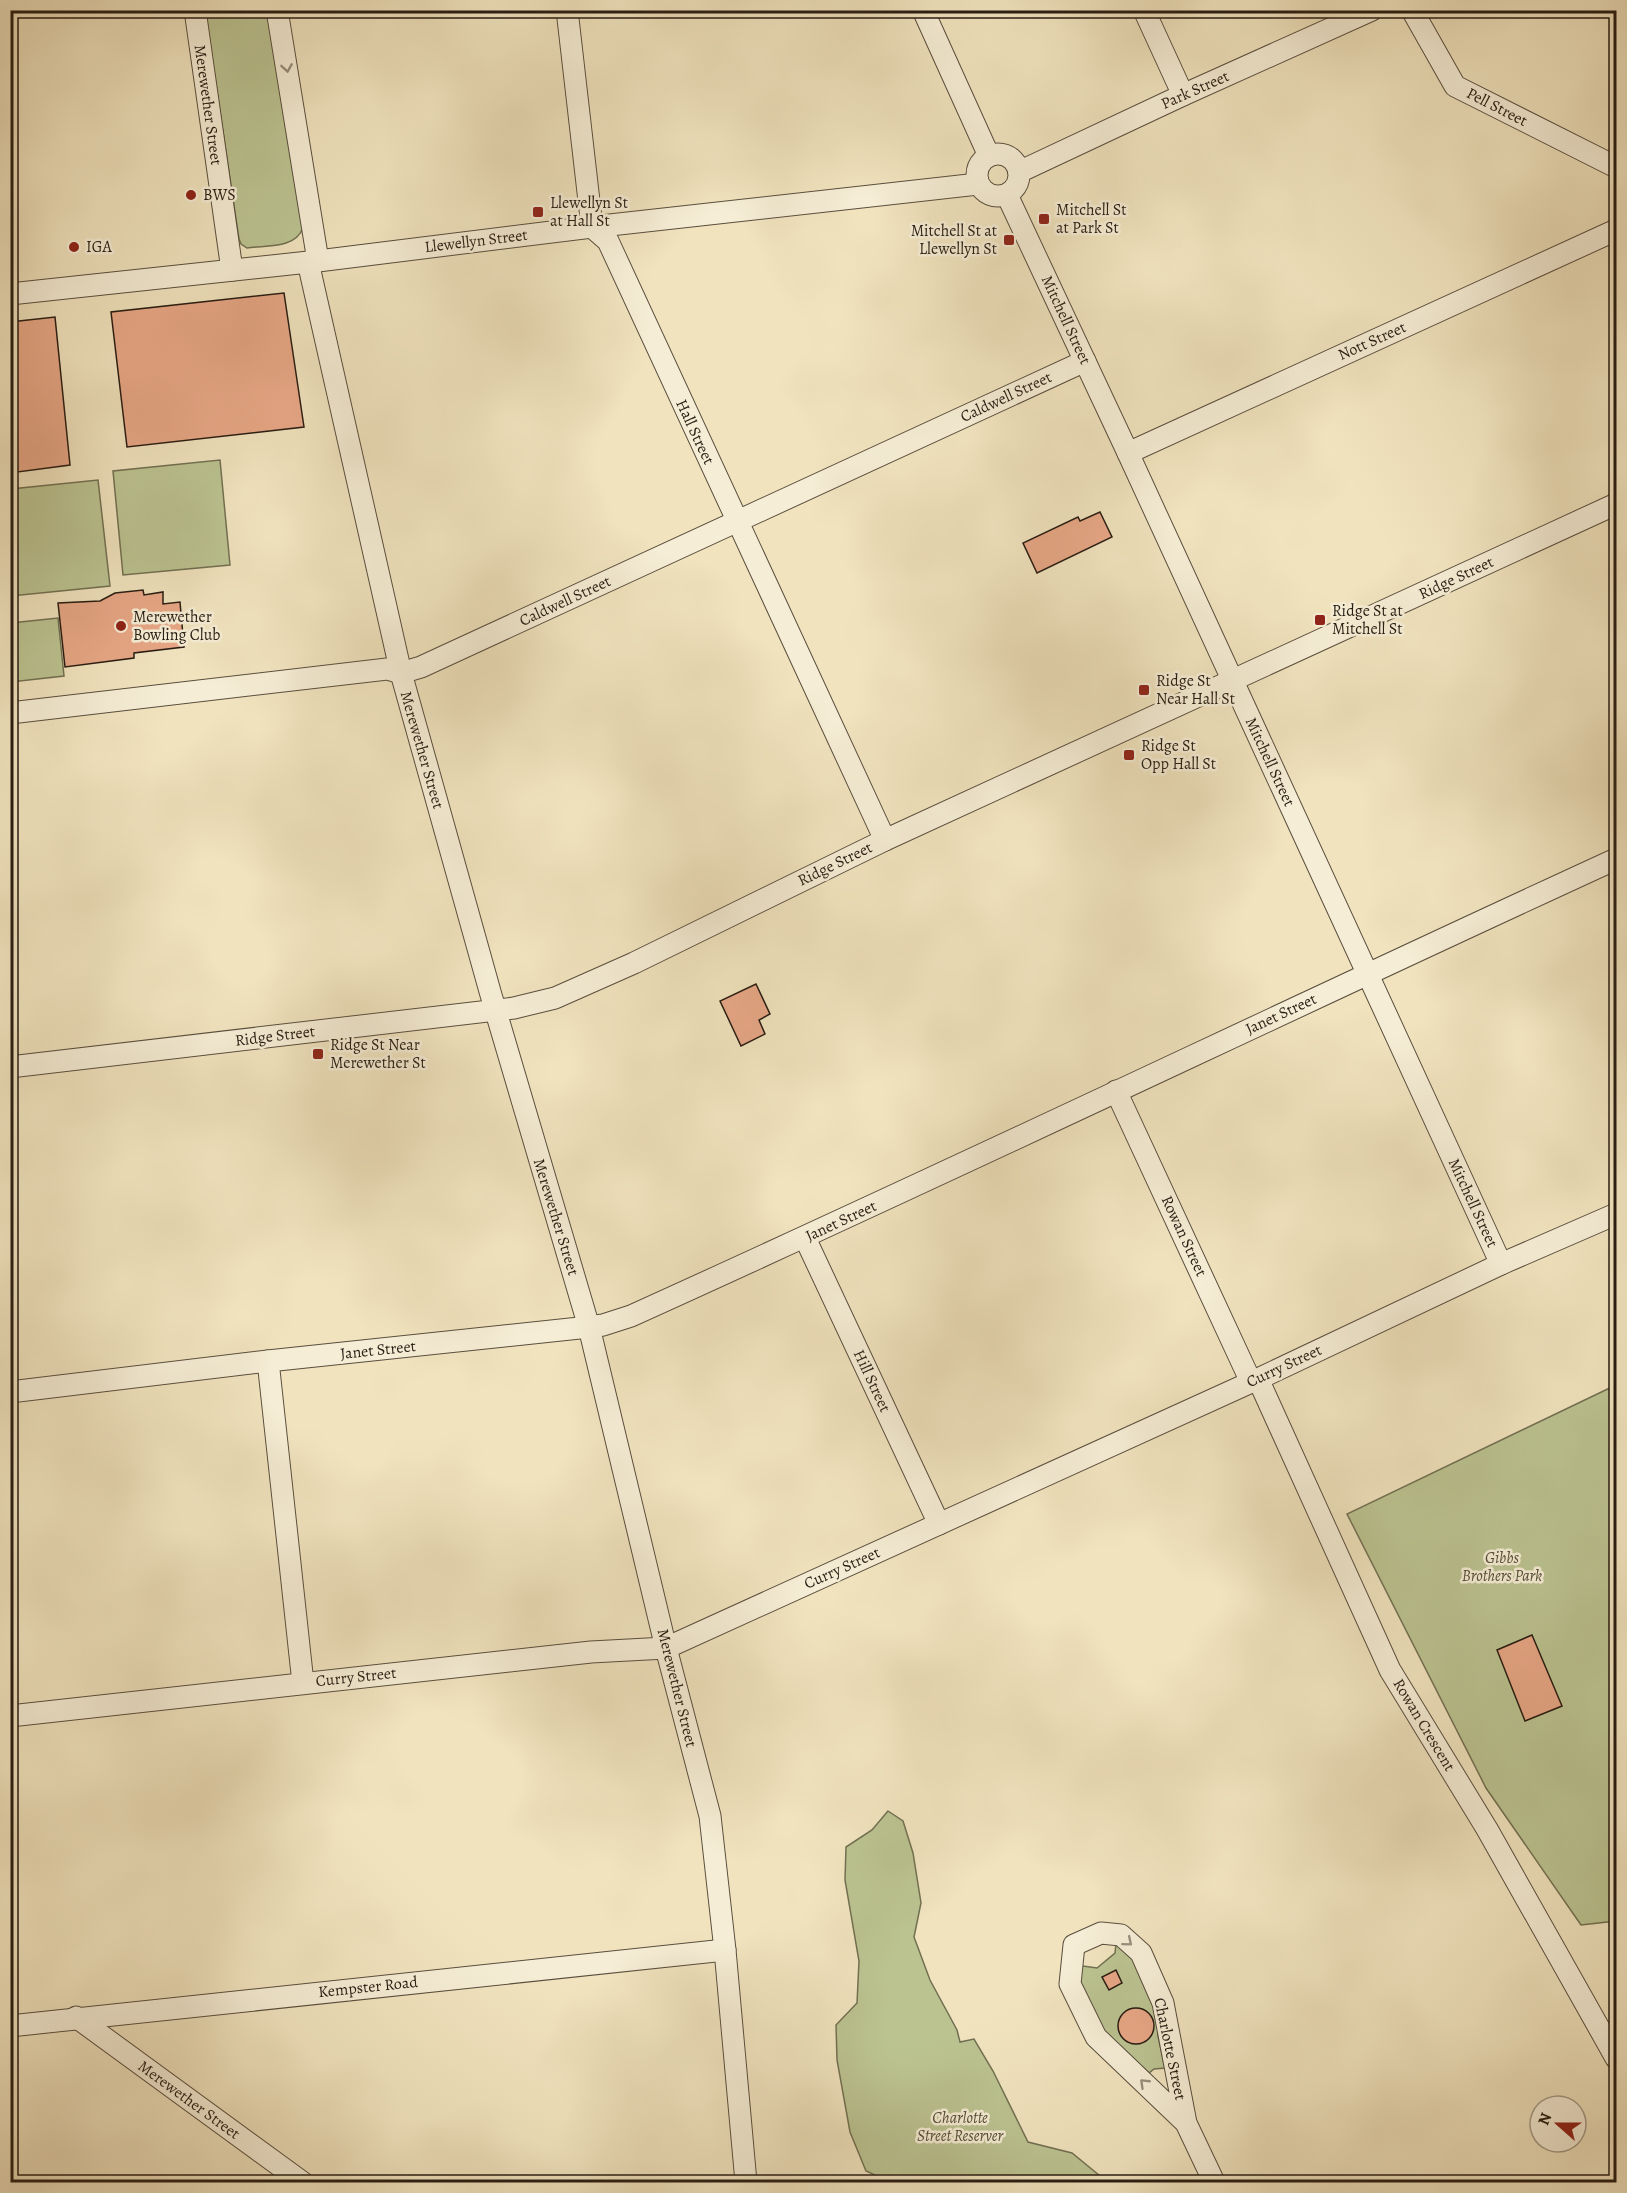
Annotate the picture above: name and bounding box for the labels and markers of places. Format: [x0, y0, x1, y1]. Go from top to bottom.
place label: BWS [203, 184, 236, 206]
marker: BWS [184, 188, 198, 202]
place label: Llewellyn St at Hall St [550, 192, 628, 232]
place label: Mitchell St at Park St [1056, 199, 1126, 239]
marker: Llewellyn St at Hall St [531, 205, 545, 219]
marker: Mitchell St at Park St [1037, 212, 1051, 226]
place label: Mitchell St at Llewellyn St [911, 220, 997, 260]
marker: Mitchell St at Llewellyn St [1002, 233, 1016, 247]
place label: IGA [86, 236, 112, 258]
marker: IGA [67, 240, 81, 254]
place label: Ridge St at Mitchell St [1332, 600, 1403, 640]
place label: Merewether Bowling Club [133, 606, 220, 646]
marker: Ridge St at Mitchell St [1313, 613, 1327, 627]
marker: Merewether Bowling Club [114, 619, 128, 633]
place label: Ridge St Near Hall St [1156, 670, 1235, 710]
marker: Ridge St Near Hall St [1137, 683, 1151, 697]
place label: Ridge St Opp Hall St [1141, 735, 1216, 775]
marker: Ridge St Opp Hall St [1122, 748, 1136, 762]
place label: Ridge St Near Merewether St [330, 1034, 426, 1074]
marker: Ridge St Near Merewether St [311, 1047, 325, 1061]

